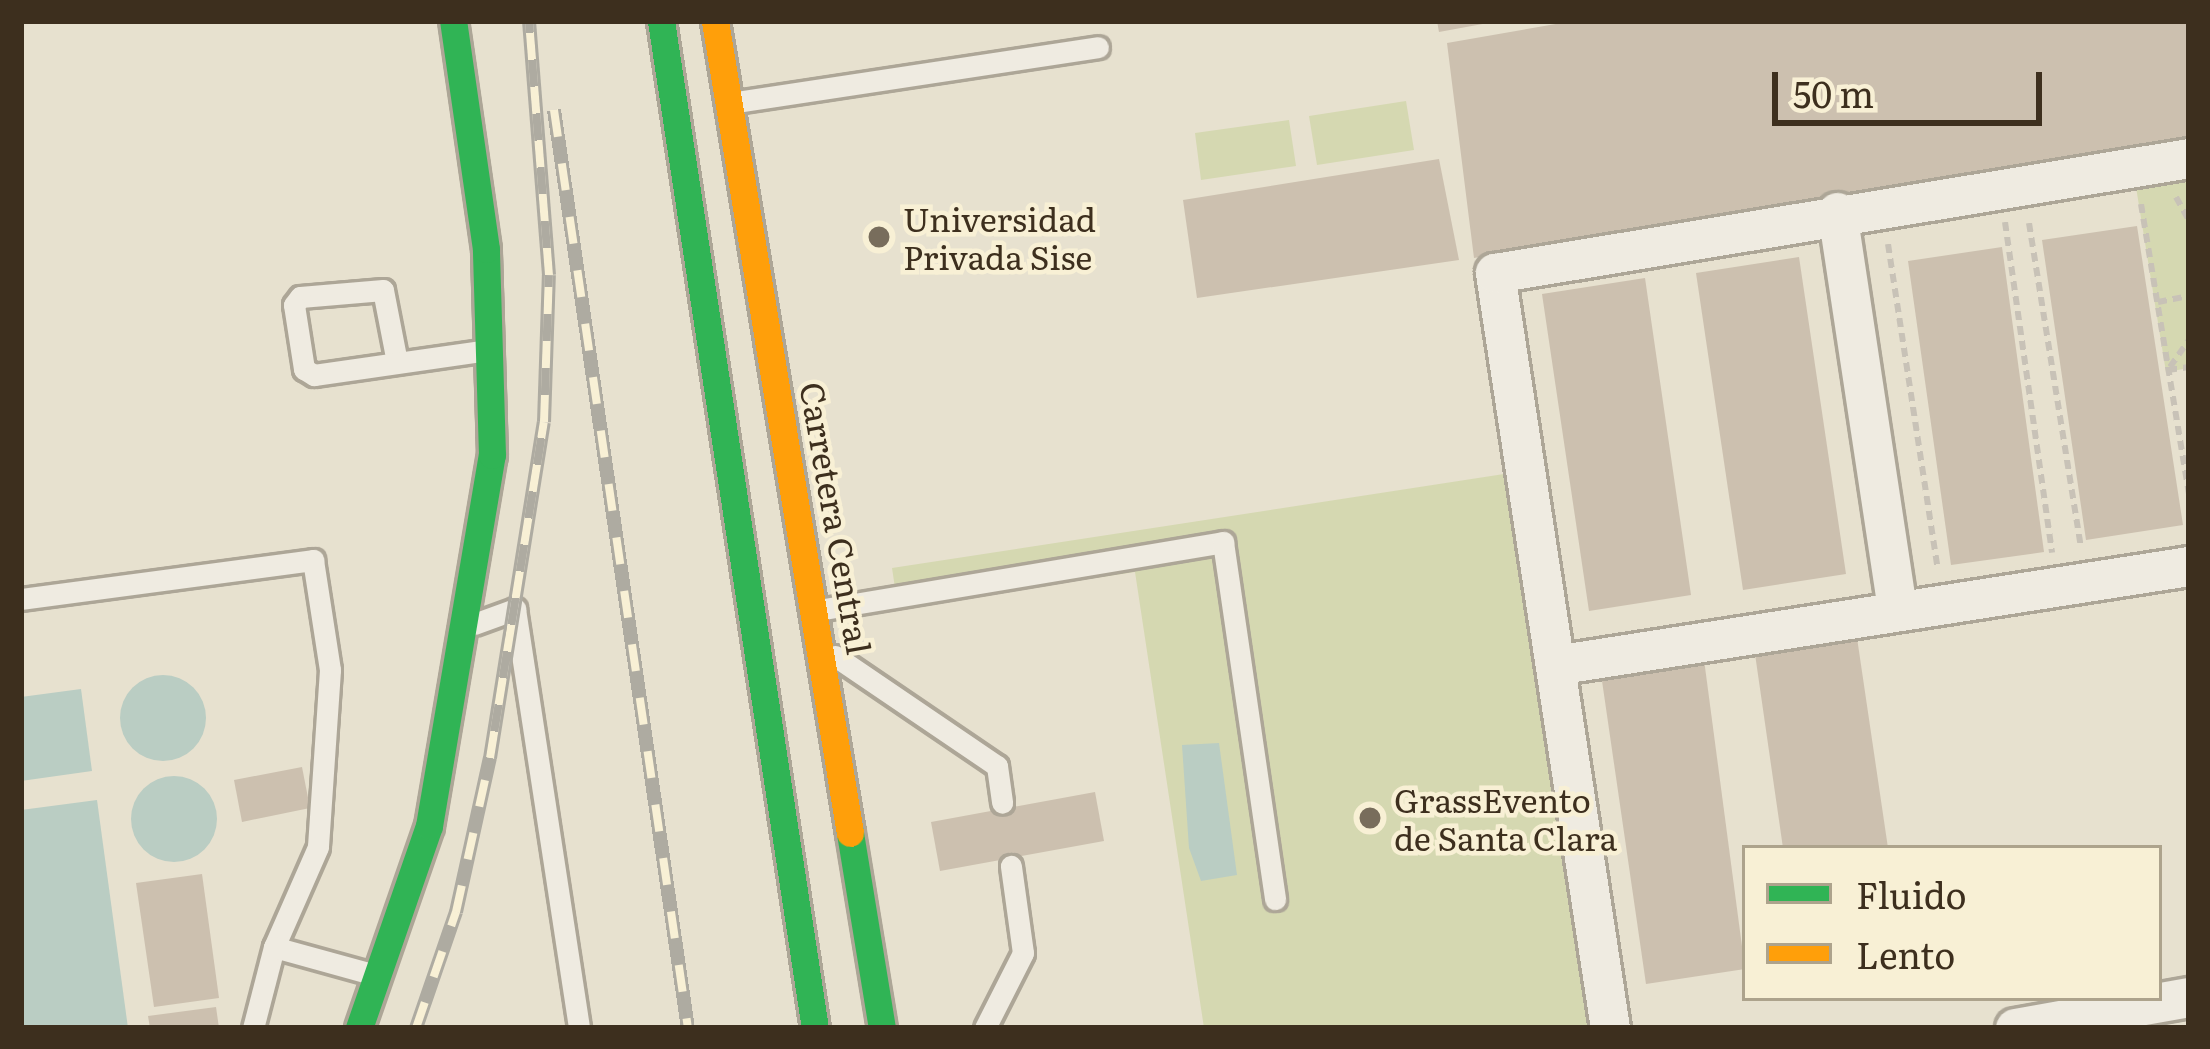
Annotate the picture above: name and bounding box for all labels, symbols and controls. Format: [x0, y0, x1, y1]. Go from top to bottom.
scale bar [1778, 48, 2048, 122]
text: 50 m [1793, 66, 1874, 119]
place label: Universidad Privada Sise [903, 198, 1096, 276]
marker: Universidad Privada Sise [866, 224, 892, 250]
street label: Carretera Central [794, 379, 880, 657]
place label: GrassEvento de Santa Clara [1394, 779, 1617, 857]
marker: GrassEvento de Santa Clara [1357, 805, 1383, 831]
legend [1742, 845, 2162, 1001]
text: Fluido [1856, 867, 1967, 920]
text: Lento [1856, 927, 1955, 980]

